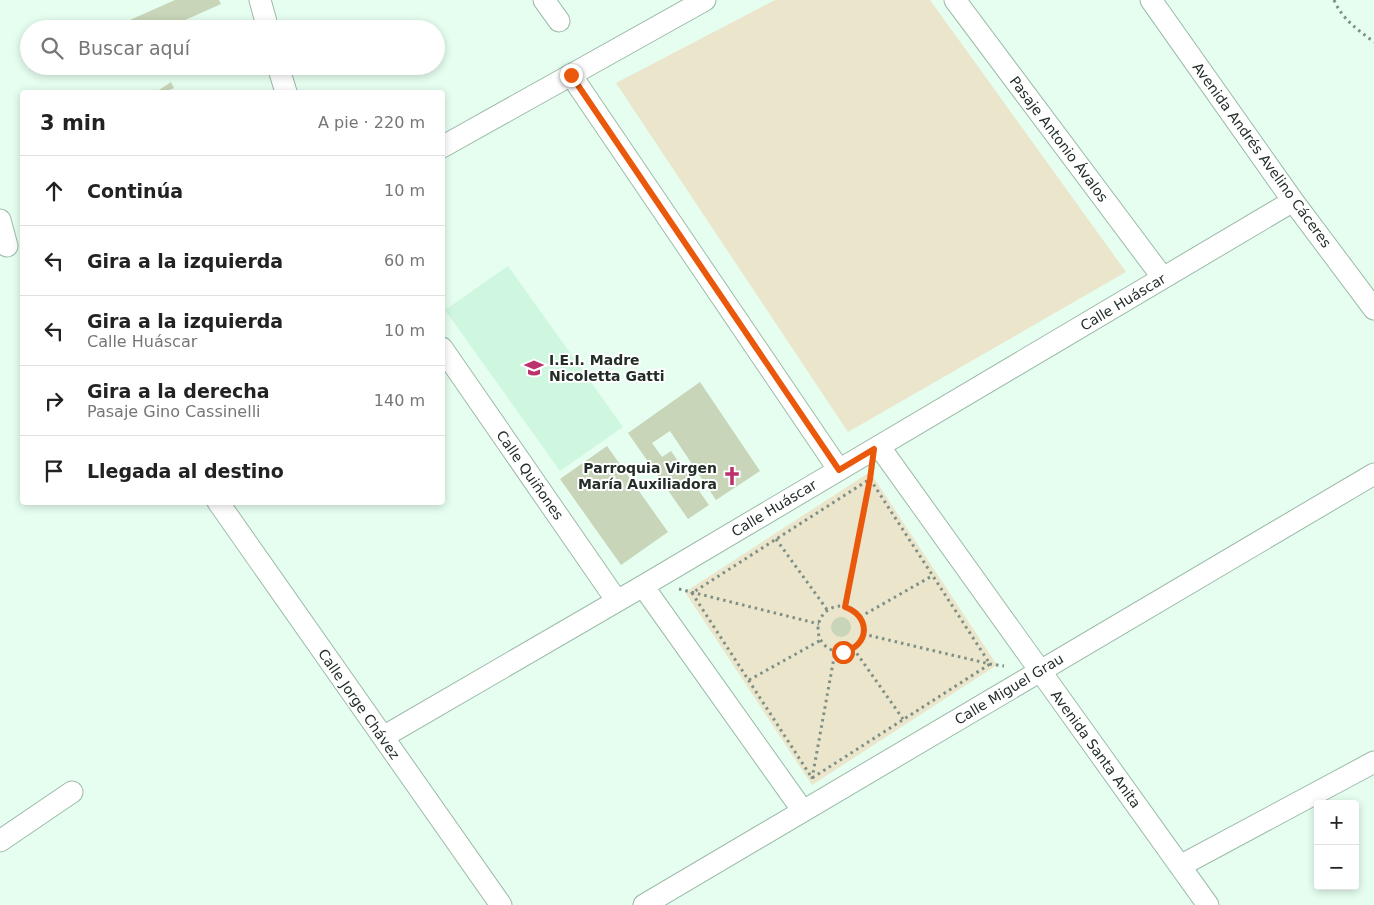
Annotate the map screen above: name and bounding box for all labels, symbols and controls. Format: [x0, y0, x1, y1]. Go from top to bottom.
search box [20, 20, 445, 75]
icon: search [38, 34, 66, 62]
text: Buscar aquí [78, 37, 190, 59]
street label: Avenida Andrés Avelino Cáceres [1189, 59, 1335, 251]
route end [560, 64, 583, 87]
street label: Pasaje Antonio Ávalos [1007, 73, 1111, 205]
text: 3 min [40, 111, 106, 135]
text: A pie · 220 m [318, 113, 425, 132]
icon: ahead [40, 177, 68, 205]
text: Continúa [87, 180, 183, 202]
text: 10 m [384, 181, 425, 200]
icon: left [40, 247, 68, 275]
text: Gira a la izquierda [87, 250, 283, 272]
text: 60 m [384, 251, 425, 270]
street label: Calle Huáscar [1078, 270, 1169, 334]
text: Gira a la izquierda [87, 310, 283, 332]
icon: left [40, 317, 68, 345]
text: 10 m [384, 321, 425, 340]
text: Calle Huáscar [87, 332, 197, 351]
place label: I.E.I. Madre Nicoletta Gatti [549, 352, 665, 384]
school or university icon: I.E.I. Madre Nicoletta Gatti [523, 357, 545, 379]
text: Gira a la derecha [87, 380, 270, 402]
icon: right [40, 387, 68, 415]
text: 140 m [374, 391, 425, 410]
text: Pasaje Gino Cassinelli [87, 402, 261, 421]
street label: Calle Quiñones [493, 427, 567, 523]
icon: arrive [40, 457, 68, 485]
text: Llegada al destino [87, 460, 284, 482]
place label: Parroquia Virgen María Auxiliadora [578, 460, 717, 492]
church icon: Parroquia Virgen María Auxiliadora [721, 465, 743, 487]
street label: Calle Huáscar [729, 476, 820, 540]
route start [832, 641, 855, 664]
street label: Calle Jorge Chávez [315, 646, 403, 762]
street label: Calle Miguel Grau [952, 650, 1066, 728]
street label: Avenida Santa Anita [1048, 687, 1144, 811]
map controls [1314, 800, 1359, 890]
button: + [1314, 800, 1359, 845]
button: − [1314, 845, 1359, 890]

